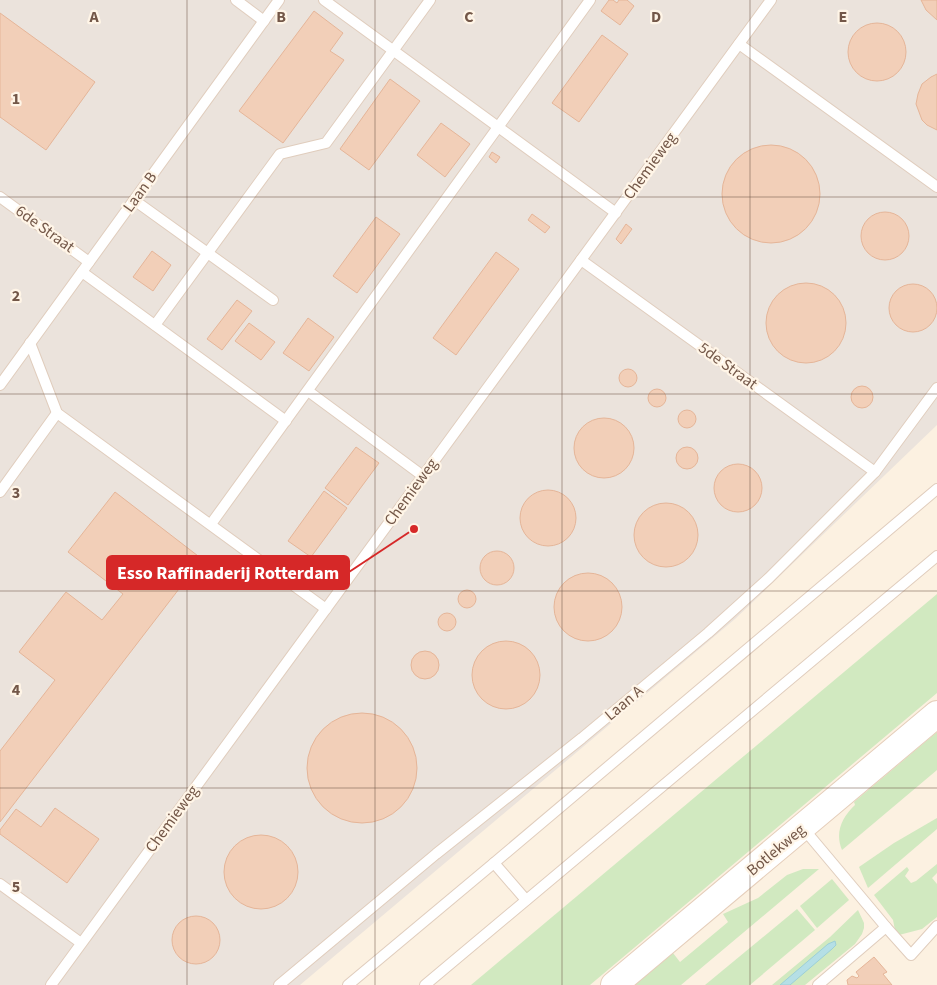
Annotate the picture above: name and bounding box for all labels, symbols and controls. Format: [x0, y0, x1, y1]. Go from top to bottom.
text: A [88, 6, 99, 28]
text: B [276, 6, 286, 28]
text: C [464, 6, 474, 28]
text: D [651, 6, 661, 28]
text: E [839, 6, 847, 28]
text: 1 [12, 88, 20, 110]
street label: Chemieweg [618, 128, 682, 204]
street label: Laan B [118, 167, 162, 217]
street label: 6de Straat [11, 200, 79, 258]
text: 2 [12, 285, 20, 307]
street label: 5de Straat [694, 337, 762, 395]
street label: Chemieweg [379, 454, 443, 530]
text: 3 [12, 482, 20, 504]
callout: Esso Rafﬁnaderij Rotterdam [107, 556, 349, 589]
text: Esso Rafﬁnaderij Rotterdam [117, 561, 339, 586]
text: 4 [12, 679, 21, 701]
street label: Laan A [600, 680, 648, 726]
street label: Chemieweg [140, 781, 204, 857]
street label: Botlekweg [742, 819, 810, 881]
text: 5 [12, 876, 20, 898]

